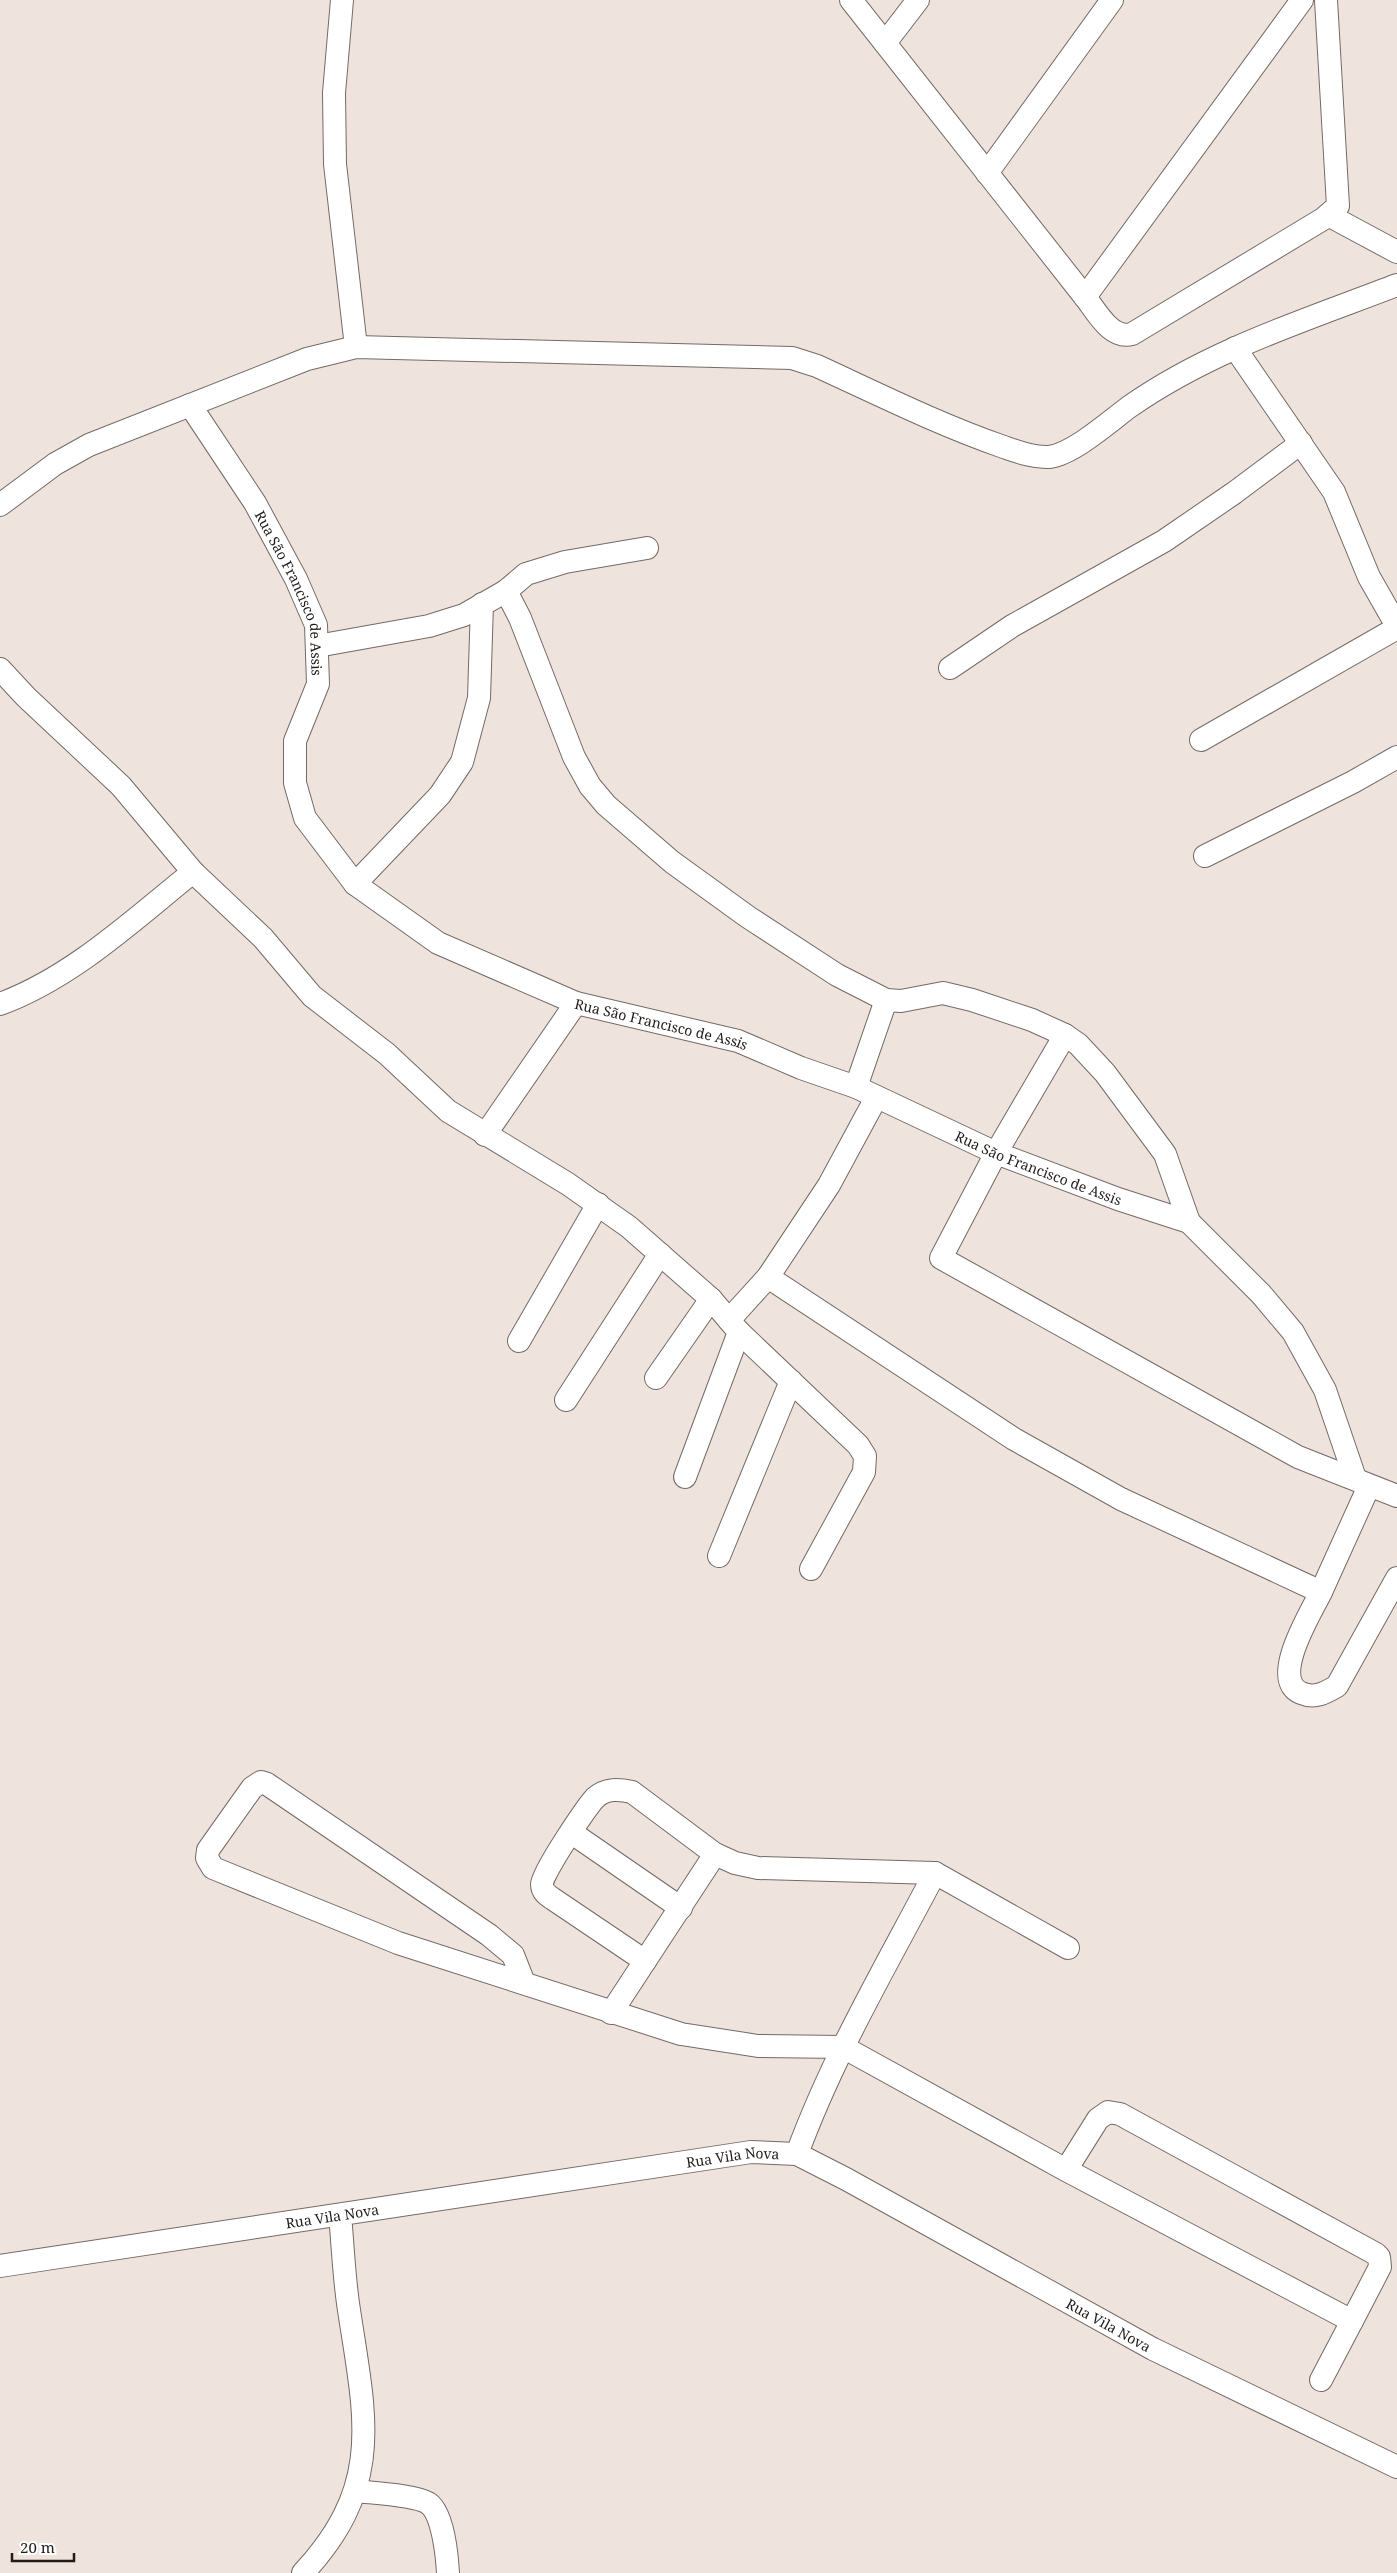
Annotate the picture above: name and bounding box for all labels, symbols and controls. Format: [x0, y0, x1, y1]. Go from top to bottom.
street label: Rua São Francisco de Assis [251, 507, 327, 676]
street label: Rua São Francisco de Assis [573, 994, 751, 1054]
street label: Rua São Francisco de Assis [952, 1126, 1124, 1209]
street label: Rua Vila Nova [685, 2142, 780, 2171]
street label: Rua Vila Nova [284, 2199, 380, 2232]
street label: Rua Vila Nova [1063, 2293, 1155, 2356]
scale bar [12, 2530, 75, 2562]
text: 20 m [20, 2537, 55, 2557]

